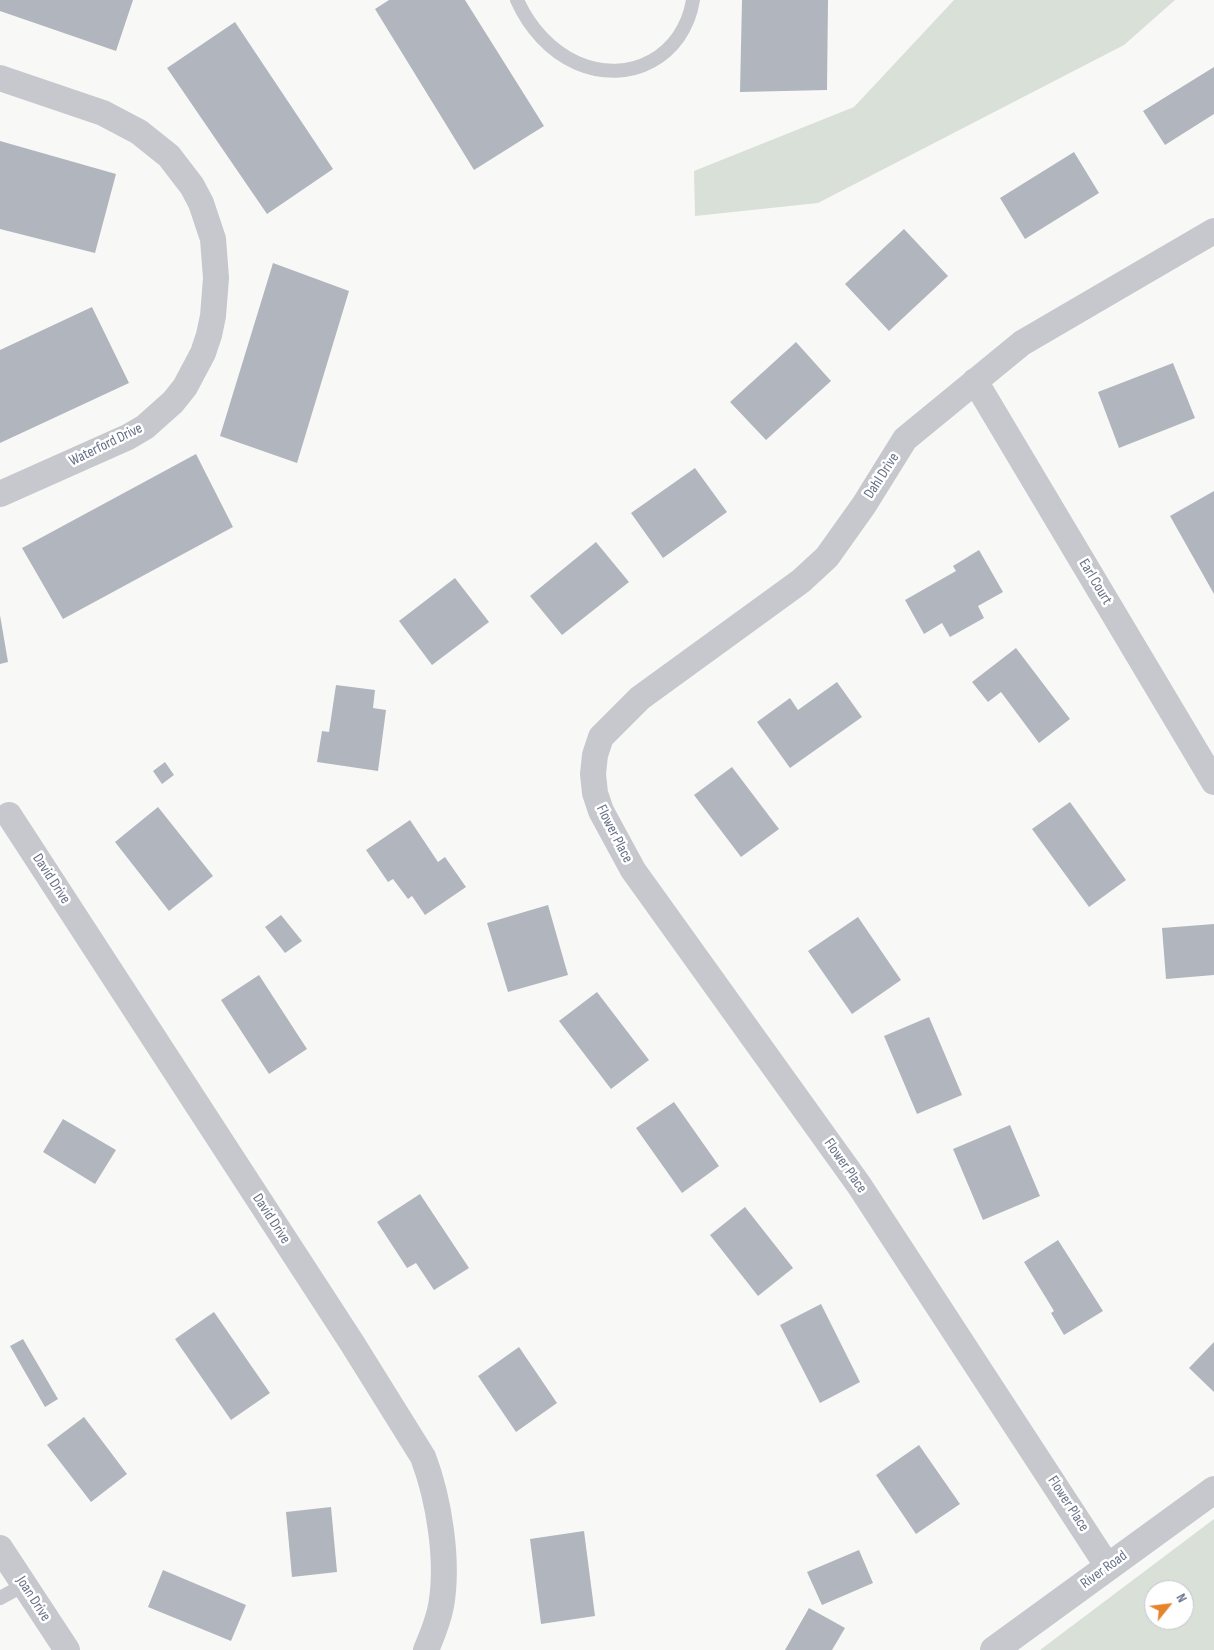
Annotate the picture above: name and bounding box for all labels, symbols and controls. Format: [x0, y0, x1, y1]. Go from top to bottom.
street label: Waterford Drive [66, 420, 146, 470]
street label: Dahl Drive [861, 450, 903, 502]
street label: Earl Court [1074, 556, 1116, 608]
street label: Flower Place [592, 802, 636, 866]
street label: David Drive [28, 850, 74, 908]
street label: Flower Place [820, 1135, 870, 1197]
street label: David Drive [248, 1190, 294, 1248]
street label: Flower Place [1043, 1473, 1093, 1535]
street label: River Road [1077, 1547, 1131, 1593]
street label: Joan Drive [12, 1573, 54, 1625]
north arrow [1144, 1580, 1194, 1630]
text: N [1172, 1591, 1191, 1605]

